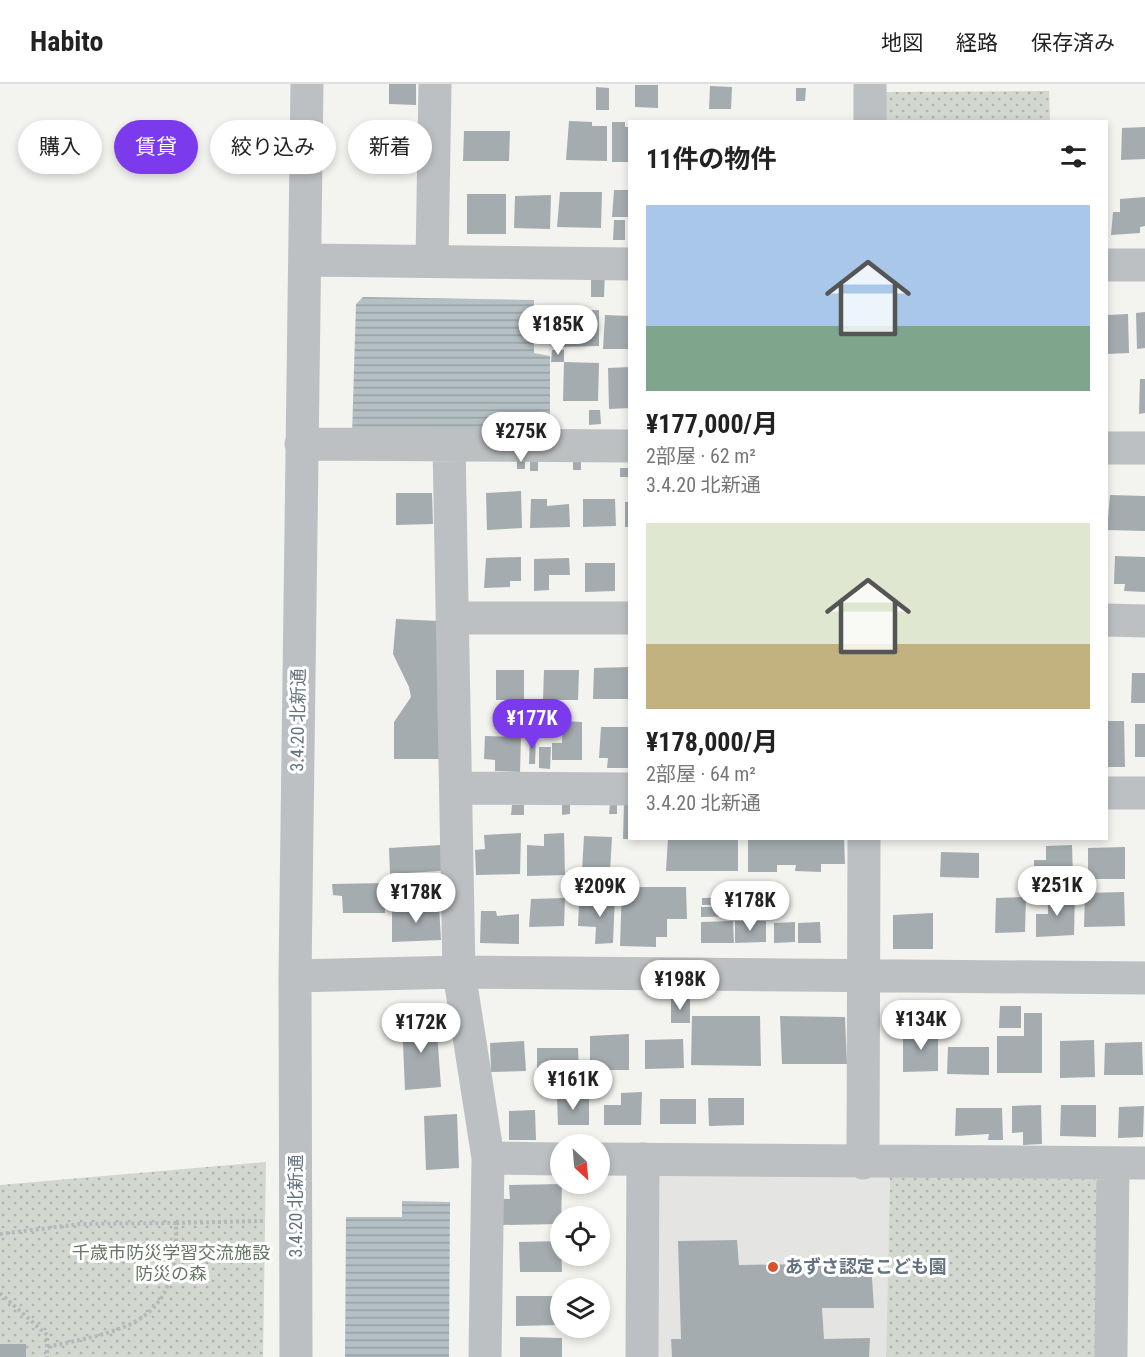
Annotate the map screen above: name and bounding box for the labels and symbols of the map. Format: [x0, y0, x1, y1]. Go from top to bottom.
pin: ¥185K [516, 305, 600, 356]
pin: ¥275K [479, 412, 563, 463]
street label: 3.4.20 北新通 [286, 668, 309, 772]
pin: ¥177K [490, 699, 574, 750]
pin: ¥251K [1015, 866, 1099, 917]
pin: ¥209K [558, 867, 642, 918]
pin: ¥178K [374, 873, 458, 924]
pin: ¥178K [708, 881, 792, 932]
pin: ¥198K [638, 960, 722, 1011]
pin: ¥134K [879, 1000, 963, 1051]
pin: ¥172K [379, 1003, 463, 1054]
pin: ¥161K [531, 1060, 615, 1111]
north arrow [550, 1134, 610, 1194]
street label: 3.4.20 北新通 [285, 1154, 306, 1258]
park label: 千歳市防災学習交流施設 防災の森 [72, 1242, 270, 1284]
place label: あずさ認定こども園 [785, 1256, 947, 1277]
marker: あずさ認定こども園 [766, 1260, 780, 1274]

